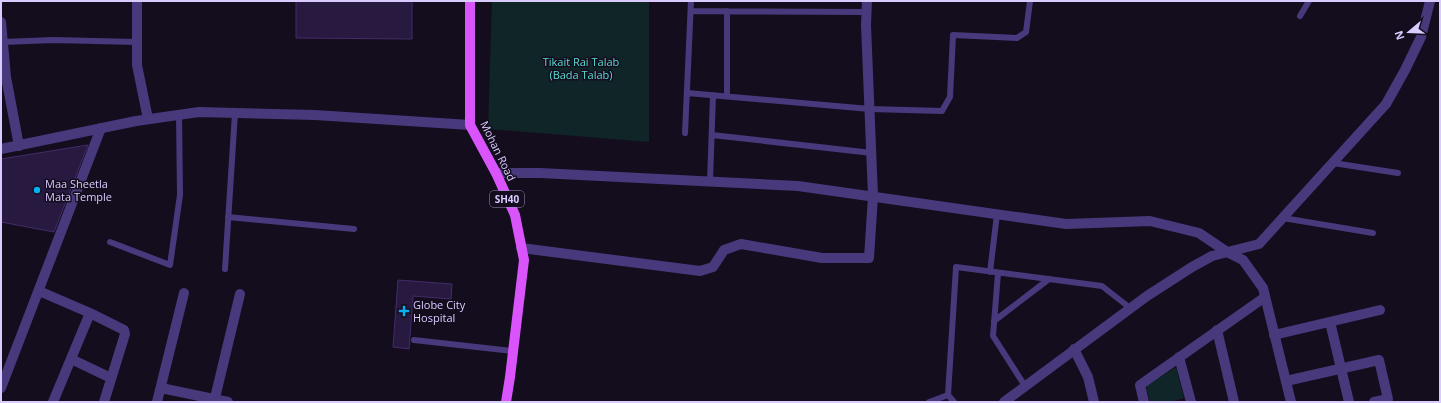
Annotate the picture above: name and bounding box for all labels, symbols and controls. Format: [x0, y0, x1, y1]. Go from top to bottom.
north arrow [1389, 12, 1429, 52]
text: N [1391, 29, 1408, 42]
park label: Tikait Rai Talab (Bada Talab) [543, 54, 620, 82]
street label: Mohan Road [477, 118, 519, 183]
place label: Maa Sheetla Mata Temple [45, 176, 112, 204]
marker: Maa Sheetla Mata Temple [32, 185, 42, 195]
road number: SH40 [490, 191, 524, 207]
place label: Globe City Hospital [413, 297, 466, 325]
marker: Globe City Hospital [398, 305, 410, 317]

